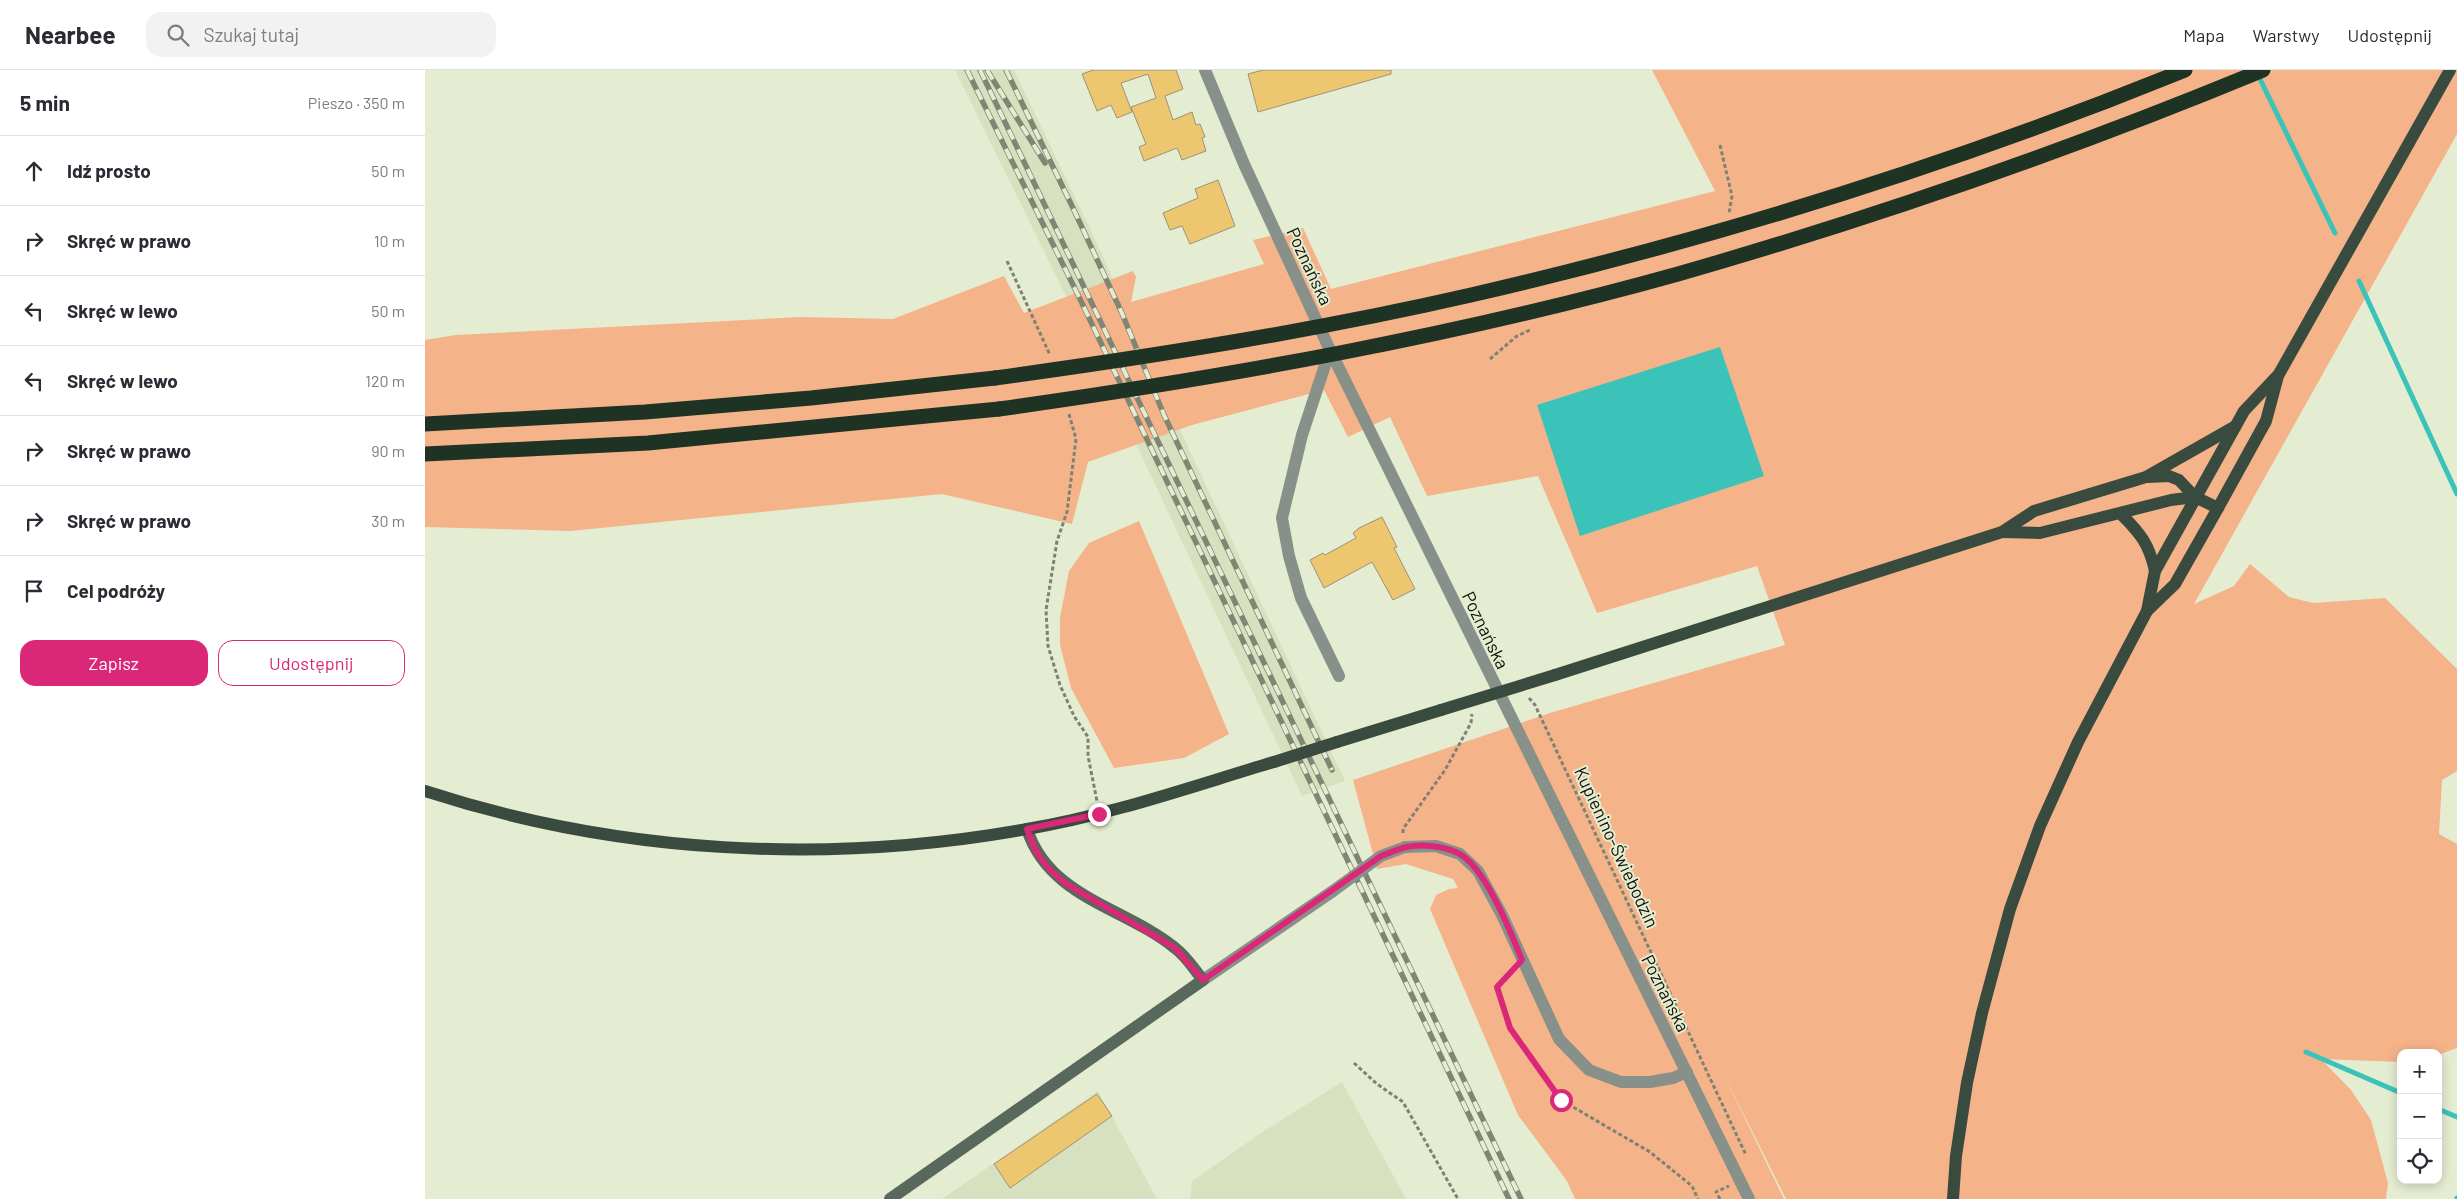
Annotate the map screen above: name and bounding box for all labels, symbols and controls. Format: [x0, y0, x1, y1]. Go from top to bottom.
search box [146, 12, 496, 57]
text: Nearbee [25, 20, 116, 49]
icon: search [164, 21, 192, 49]
text: Szukaj tutaj [204, 23, 299, 46]
text: Mapa [2183, 24, 2224, 46]
text: Warstwy [2252, 24, 2320, 46]
text: Udostępnij [2348, 24, 2432, 46]
text: 5 min [20, 90, 70, 115]
text: Pieszo · 350 m [308, 93, 405, 112]
icon: ahead [20, 157, 48, 185]
text: Idź prosto [67, 159, 151, 182]
text: 50 m [371, 161, 405, 180]
street label: Poznańska [1282, 224, 1338, 308]
icon: right [20, 227, 48, 255]
text: Skręć w prawo [67, 229, 191, 252]
text: 10 m [374, 231, 405, 250]
icon: left [20, 297, 48, 325]
text: Skręć w lewo [67, 299, 178, 322]
text: 50 m [371, 301, 405, 320]
icon: left [20, 367, 48, 395]
text: Skręć w lewo [67, 369, 178, 392]
text: 120 m [365, 371, 405, 390]
icon: right [20, 437, 48, 465]
text: Skręć w prawo [67, 439, 191, 462]
text: 90 m [371, 441, 405, 460]
icon: right [20, 507, 48, 535]
text: Skręć w prawo [67, 509, 191, 532]
text: 30 m [371, 511, 405, 530]
icon: arrive [20, 577, 48, 605]
text: Cel podróży [67, 579, 165, 602]
street label: Poznańska [1458, 588, 1514, 672]
button: Zapisz [20, 640, 208, 686]
button: Udostępnij [218, 640, 405, 686]
street label: Kupienino-Świebodzin [1570, 763, 1664, 931]
route end [1088, 803, 1111, 826]
street label: Poznańska [1637, 951, 1695, 1035]
map controls [2397, 1049, 2442, 1184]
button: + [2397, 1049, 2442, 1094]
route start [1550, 1089, 1573, 1112]
button: − [2397, 1094, 2442, 1139]
button: locate [2397, 1139, 2442, 1184]

